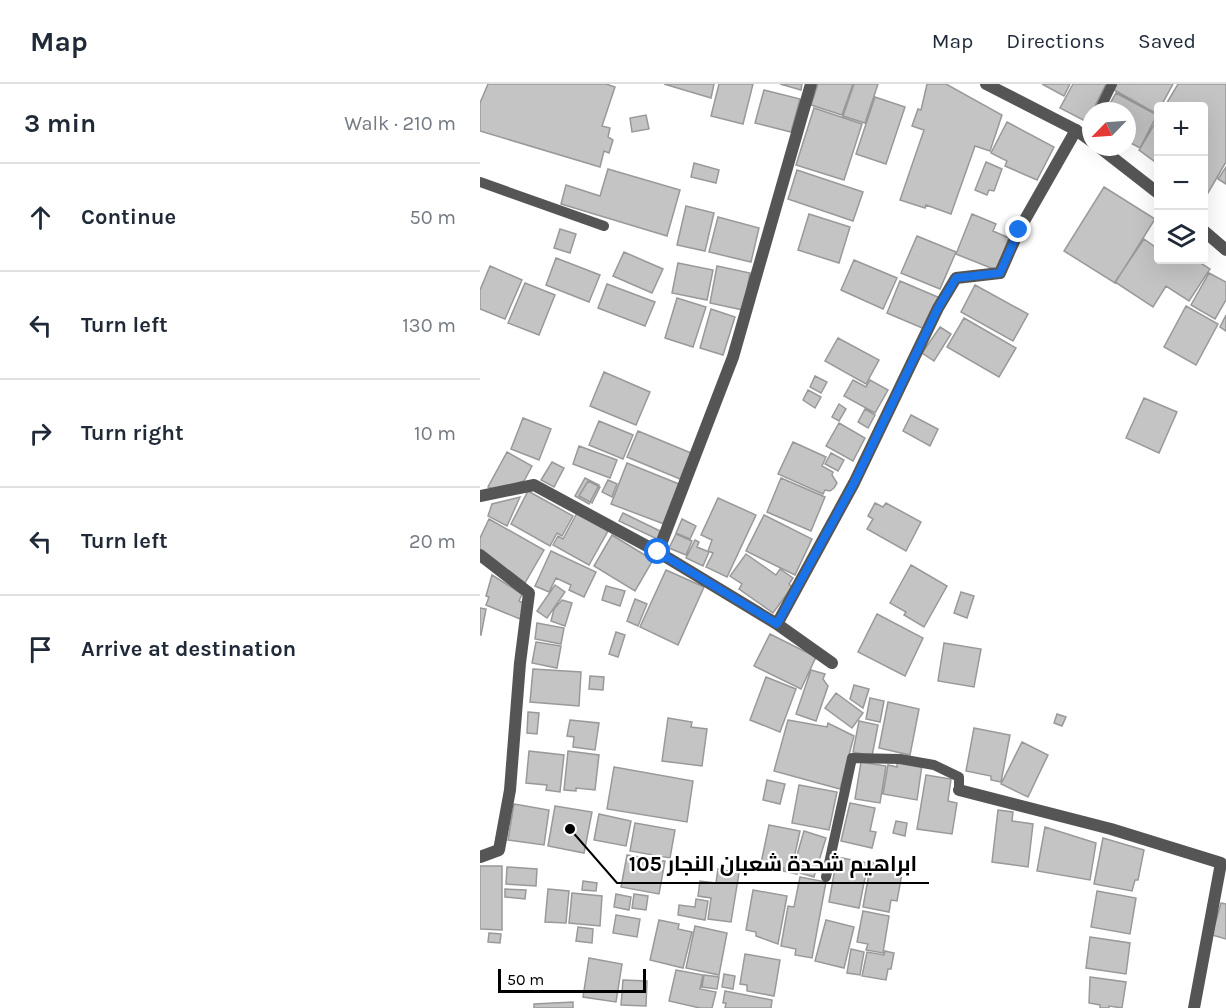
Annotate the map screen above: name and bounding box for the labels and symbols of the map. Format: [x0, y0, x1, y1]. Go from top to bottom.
north arrow [1082, 102, 1136, 156]
route end [1005, 216, 1031, 242]
route start [644, 538, 670, 564]
callout: ابراهيم شحدة شعبان النجار 105 [617, 844, 929, 883]
text: ابراهيم شحدة شعبان النجار 105 [629, 852, 917, 878]
scale bar [498, 966, 646, 994]

